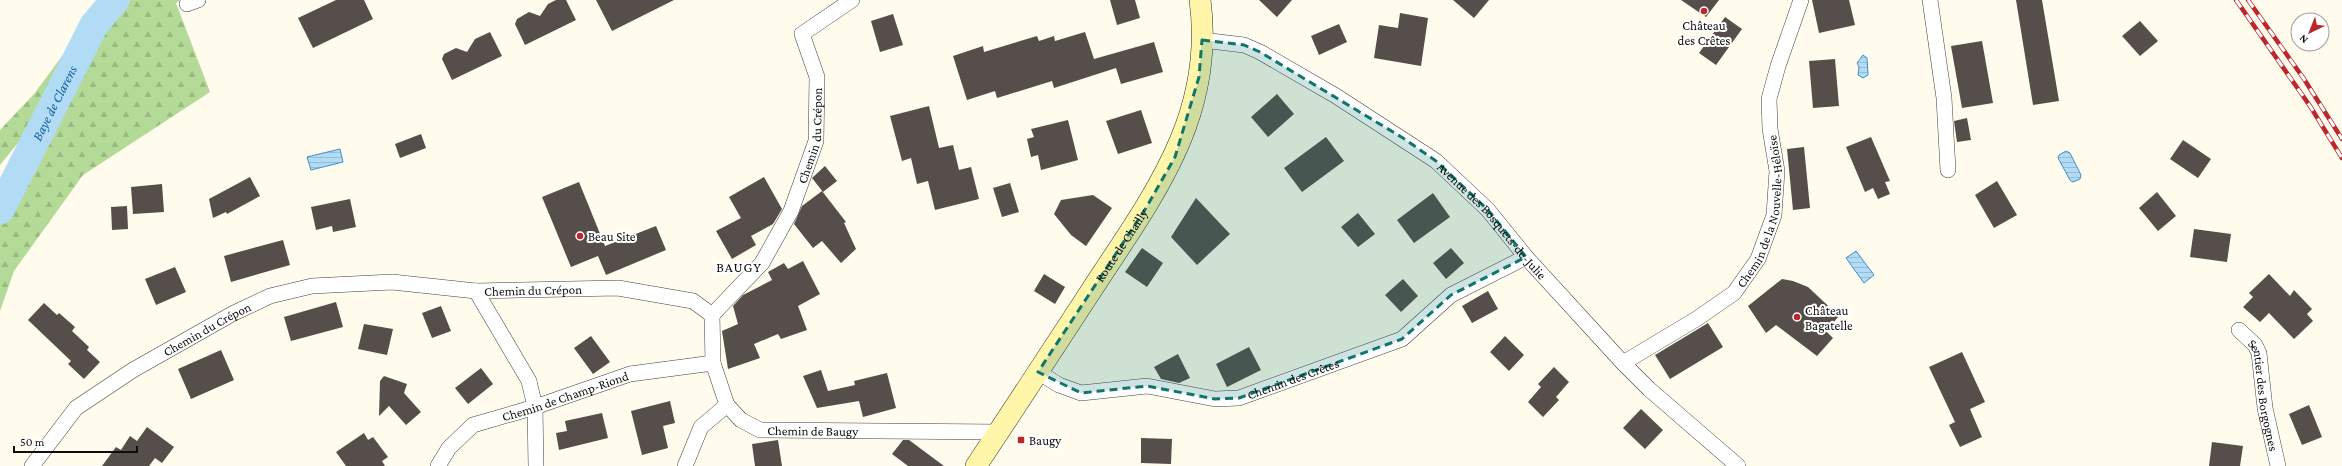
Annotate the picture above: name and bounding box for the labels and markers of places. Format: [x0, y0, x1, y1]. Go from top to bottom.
marker: Château des Crêtes [1699, 6, 1709, 16]
place label: Château des Crêtes [1678, 18, 1730, 48]
place label: Beau Site [588, 229, 636, 244]
marker: Beau Site [575, 231, 585, 241]
place label: Château Bagatelle [1805, 303, 1853, 333]
marker: Château Bagatelle [1792, 312, 1802, 322]
place label: Baugy [1029, 433, 1062, 448]
marker: Baugy [1016, 435, 1026, 445]

